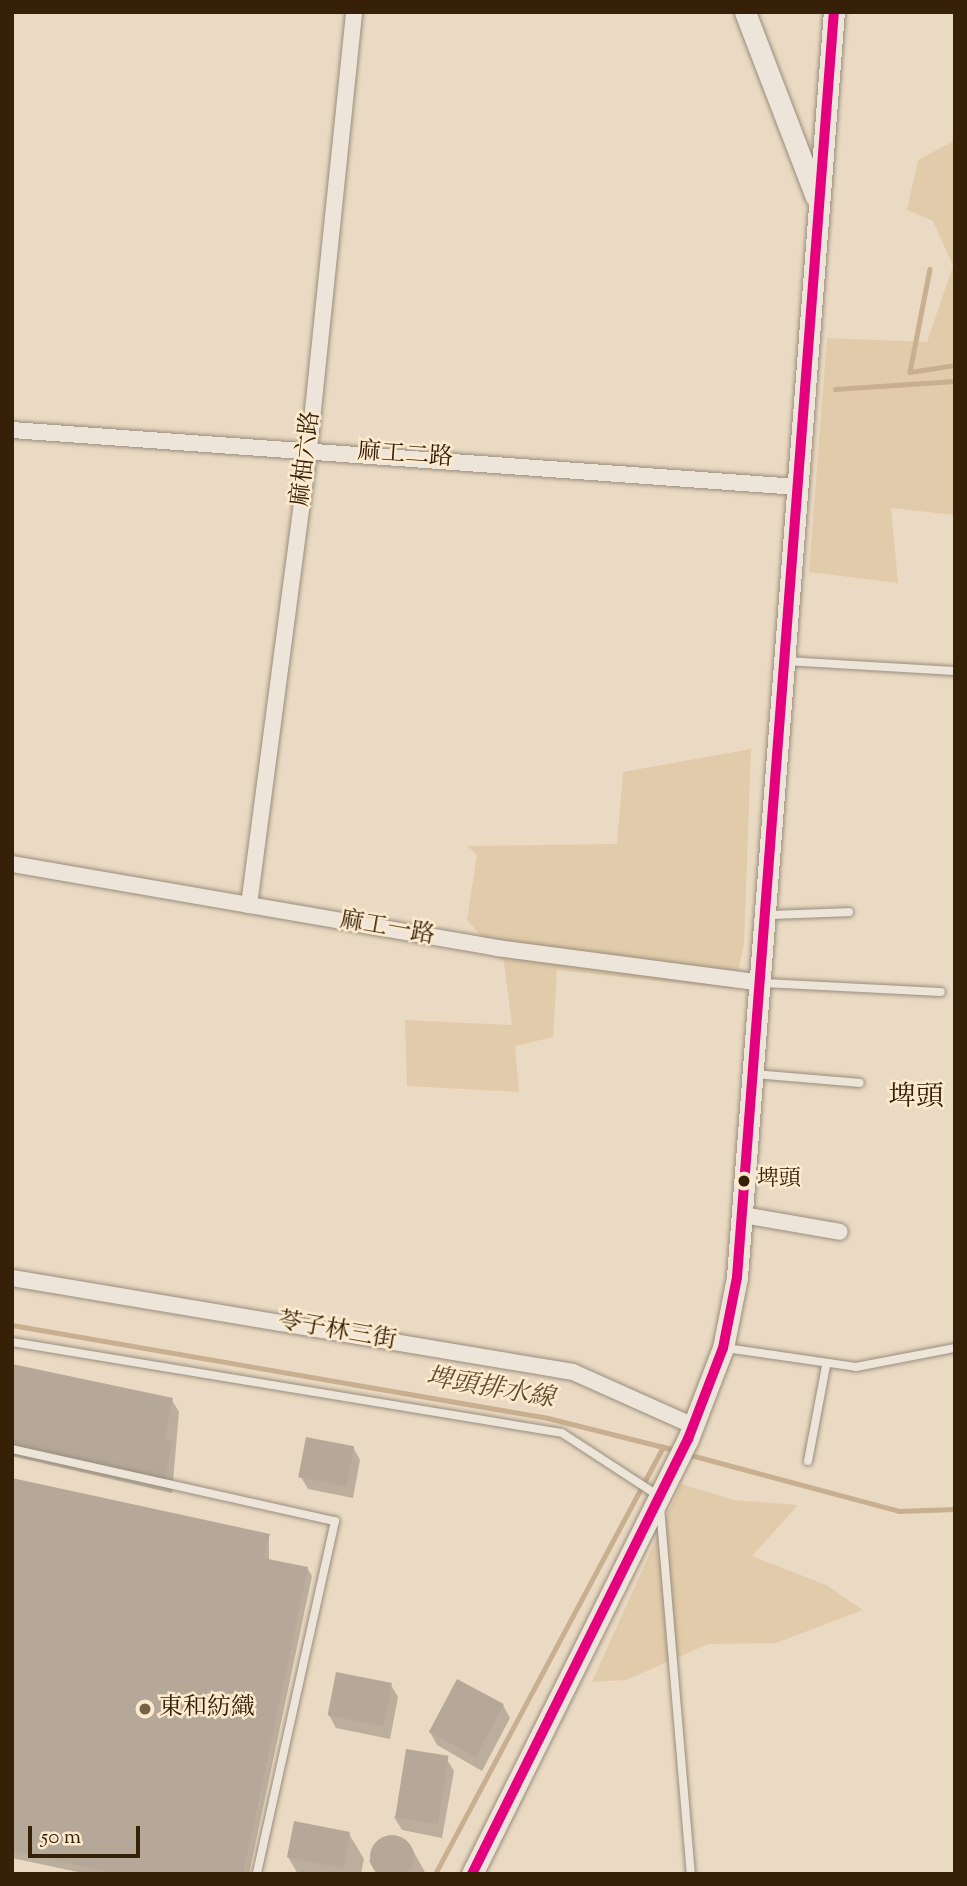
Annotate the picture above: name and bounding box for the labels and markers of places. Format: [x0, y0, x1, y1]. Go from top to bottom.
place label: 埤頭 [757, 1168, 801, 1194]
marker: 埤頭 [737, 1174, 751, 1188]
place label: 東和紡織 [159, 1695, 255, 1723]
marker: 東和紡織 [137, 1701, 153, 1717]

